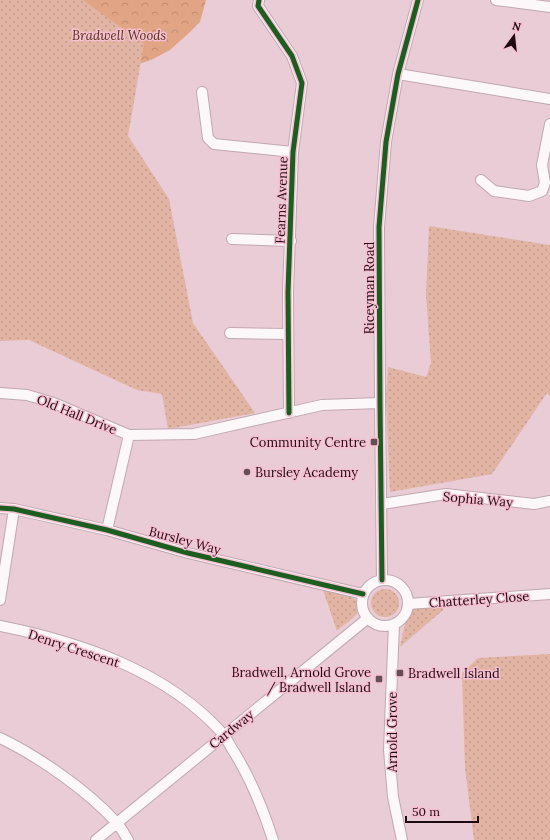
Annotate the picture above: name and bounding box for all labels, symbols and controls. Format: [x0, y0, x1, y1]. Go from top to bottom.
north arrow [494, 16, 534, 56]
text: N [511, 18, 523, 34]
park label: Bradwell Woods [72, 27, 166, 44]
street label: Fearns Avenue [271, 156, 292, 244]
street label: Riceyman Road [361, 242, 378, 334]
street label: Old Hall Drive [34, 391, 119, 438]
place label: Community Centre [250, 434, 366, 451]
marker: Community Centre [369, 437, 379, 447]
place label: Bursley Academy [255, 464, 358, 481]
marker: Bursley Academy [242, 467, 252, 477]
street label: Sophia Way [442, 488, 514, 511]
street label: Bursley Way [147, 523, 223, 558]
street label: Chatterley Close [428, 588, 530, 611]
street label: Denry Crescent [26, 626, 122, 671]
place label: Bradwell, Arnold Grove / Bradwell Island [231, 664, 371, 696]
place label: Bradwell Island [408, 665, 500, 682]
marker: Bradwell Island [395, 668, 405, 678]
marker: Bradwell, Arnold Grove / Bradwell Island [374, 674, 384, 684]
street label: Arnold Grove [384, 692, 401, 773]
street label: Cardway [205, 706, 257, 753]
scale bar [406, 798, 478, 824]
text: 50 m [412, 804, 440, 819]

